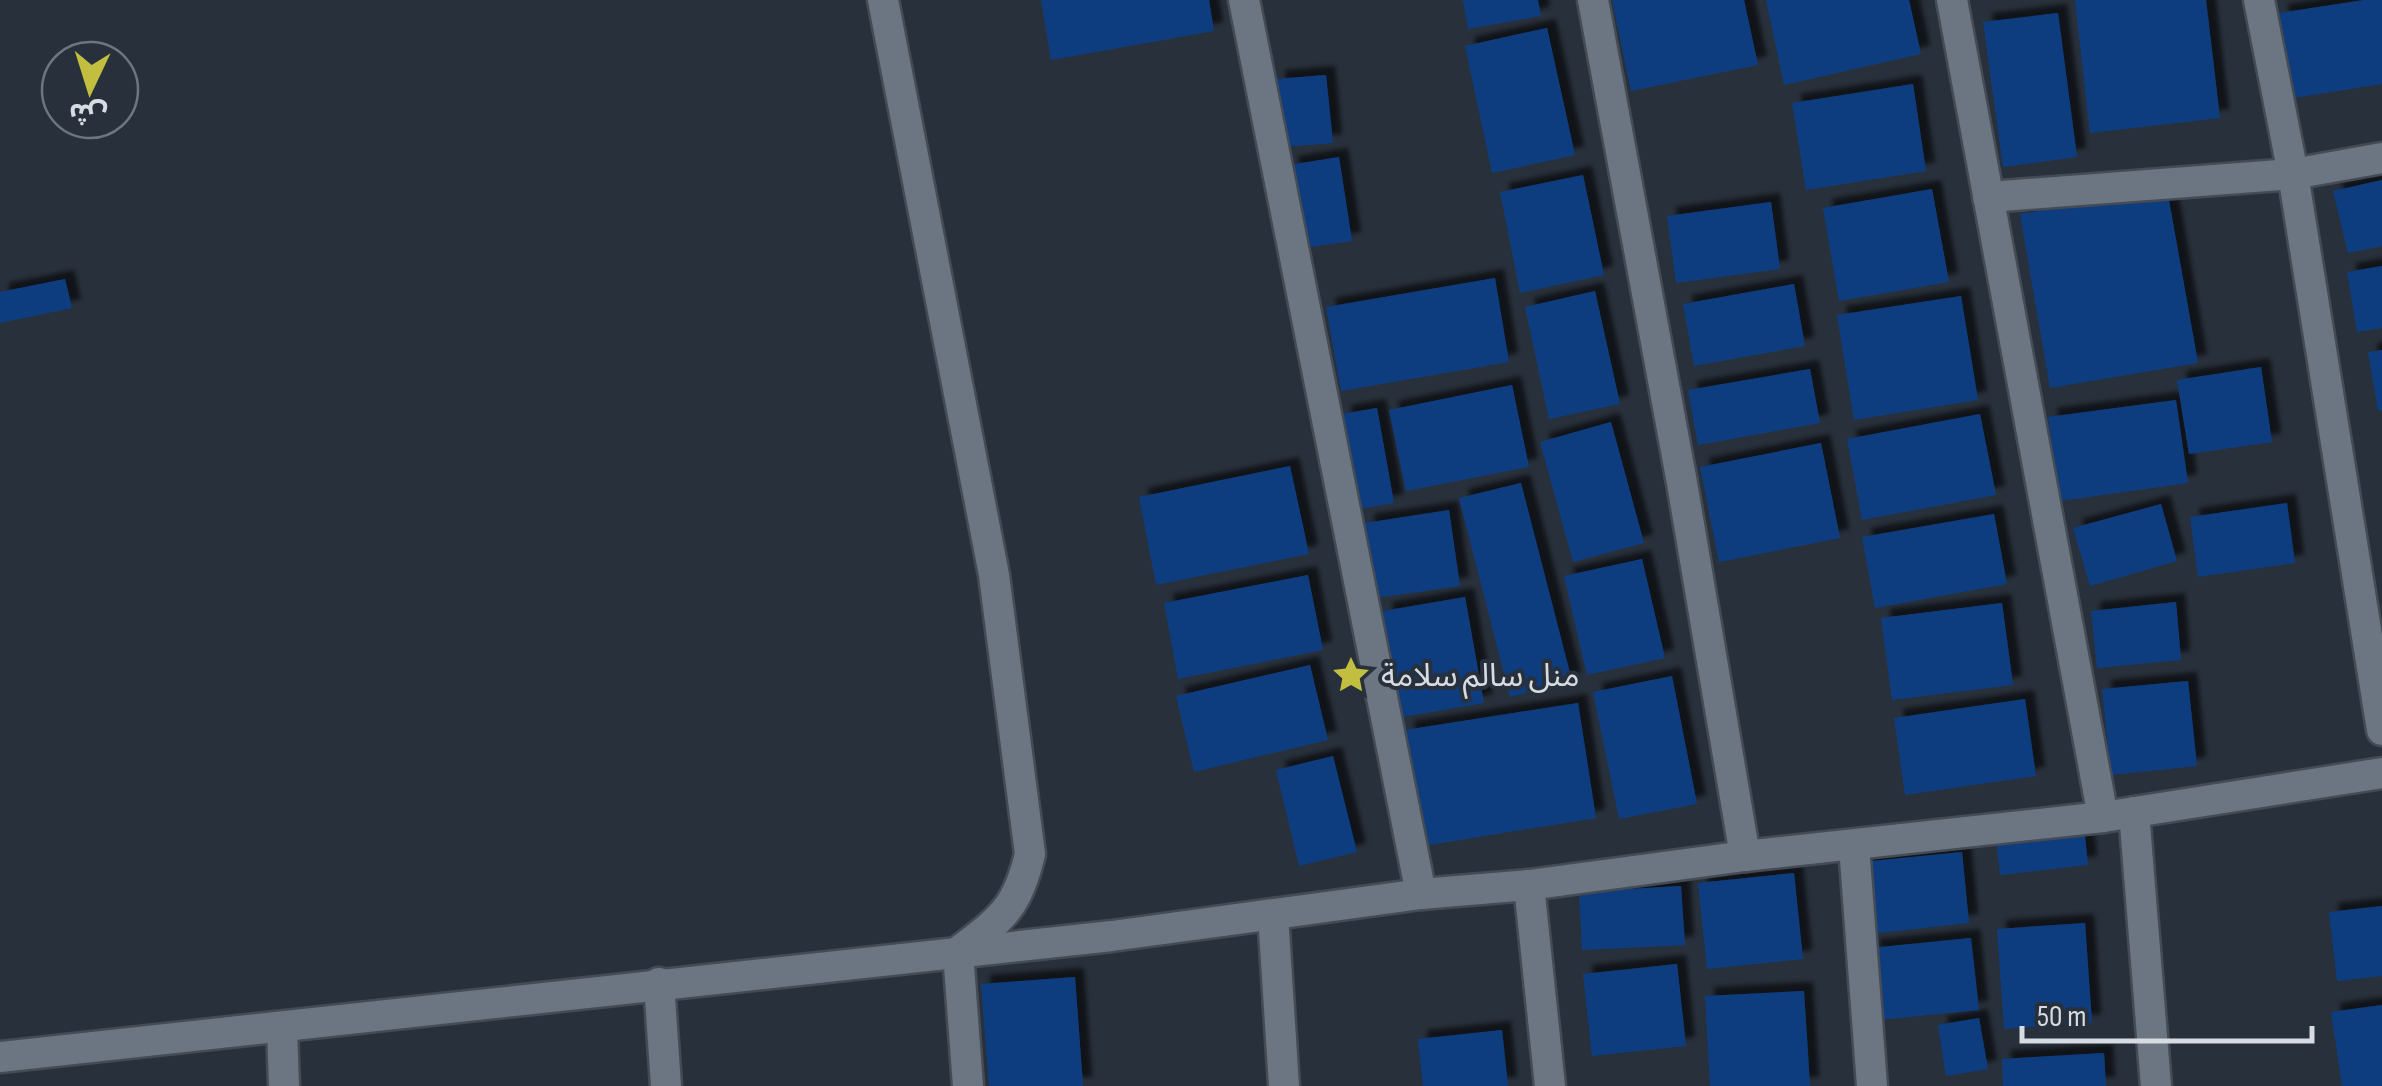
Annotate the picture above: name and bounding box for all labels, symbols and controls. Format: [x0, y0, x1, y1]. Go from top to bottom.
north arrow [40, 40, 140, 140]
text: ش [68, 96, 109, 131]
place icon: منل سالم سلامة [1330, 654, 1372, 696]
place label: منل سالم سلامة [1381, 657, 1580, 699]
scale bar [2022, 981, 2312, 1043]
text: 50 m [2037, 999, 2086, 1035]

